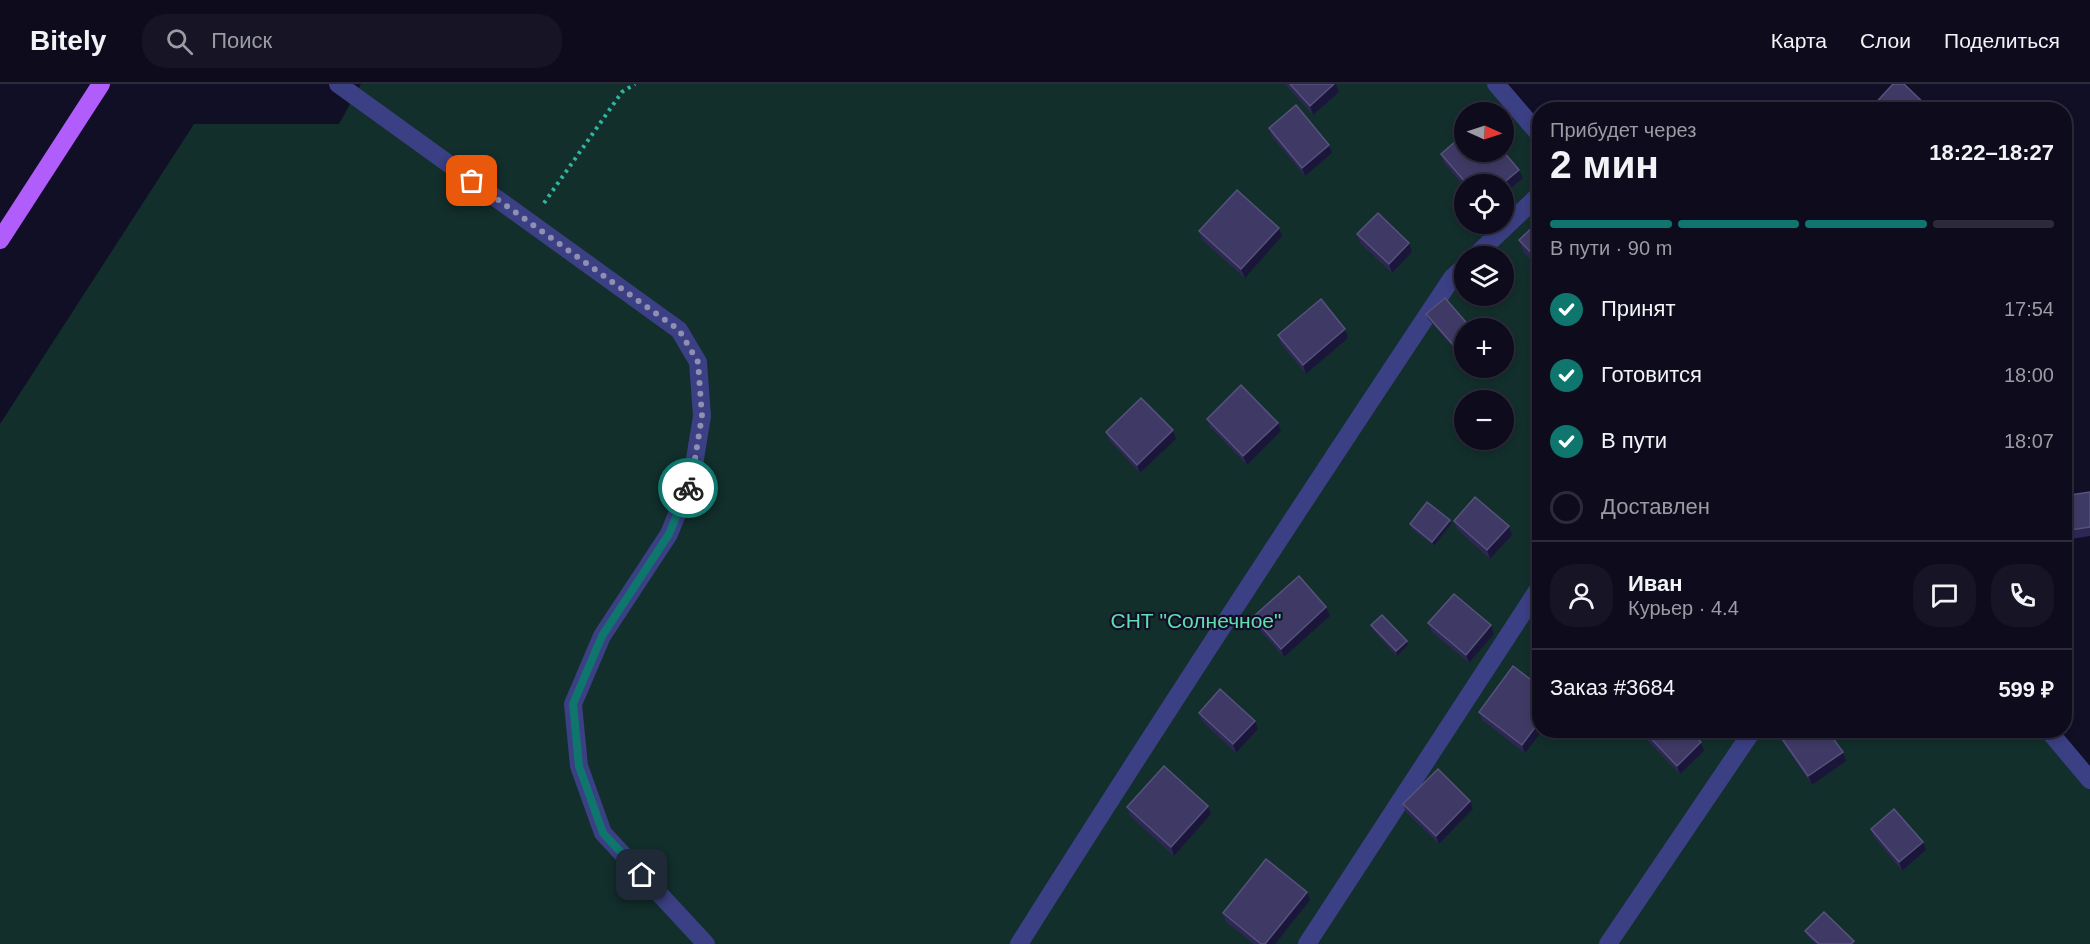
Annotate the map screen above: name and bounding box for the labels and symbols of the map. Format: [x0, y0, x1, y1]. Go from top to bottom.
north arrow [1454, 102, 1514, 162]
pin [446, 155, 497, 206]
courier [658, 458, 718, 518]
park label: СНТ "Солнечное" [1110, 609, 1282, 632]
pin [616, 849, 667, 900]

